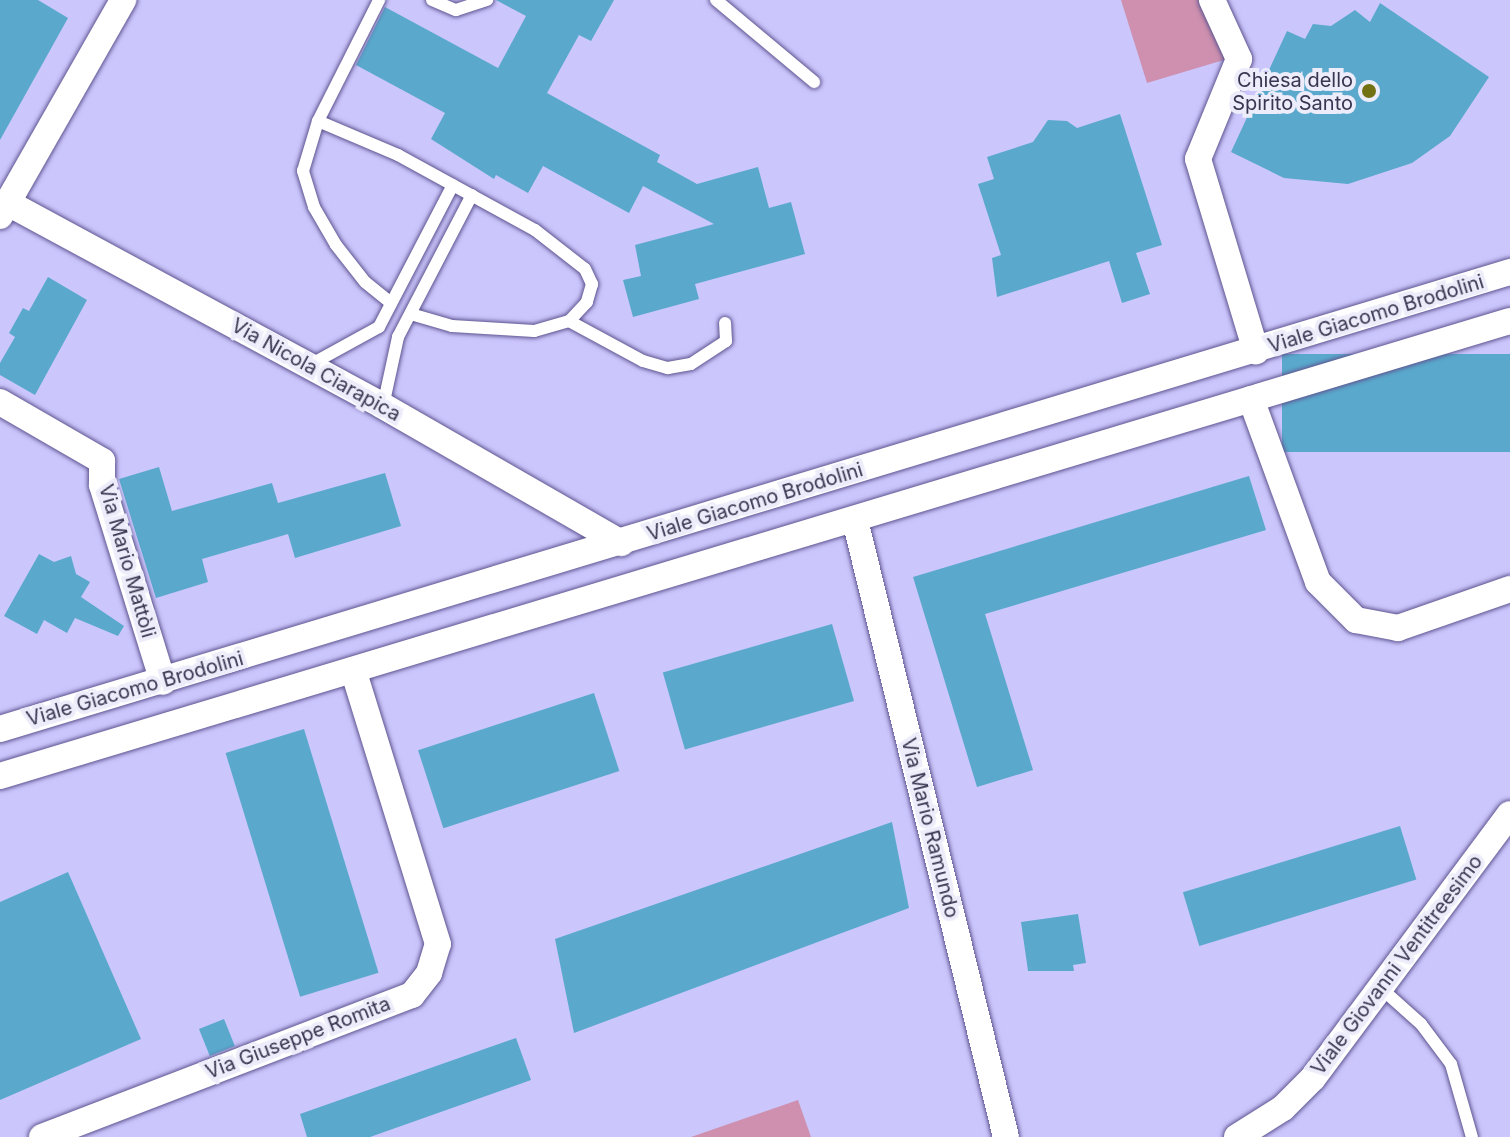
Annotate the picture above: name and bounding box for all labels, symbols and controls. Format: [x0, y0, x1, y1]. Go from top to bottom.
place label: Chiesa dello Spirito Santo [1232, 68, 1353, 115]
marker: Chiesa dello Spirito Santo [1360, 82, 1378, 100]
street label: Viale Giacomo Brodolini [1265, 270, 1487, 358]
street label: Via Nicola Ciarapica [227, 313, 405, 427]
street label: Viale Giacomo Brodolini [644, 458, 866, 546]
street label: Via Mario Mattòli [94, 482, 160, 640]
street label: Viale Giacomo Brodolini [24, 647, 246, 731]
street label: Via Mario Ramundo [896, 736, 964, 920]
street label: Viale Giovanni Ventitreesimo [1306, 850, 1488, 1080]
street label: Via Giuseppe Romita [202, 992, 394, 1084]

